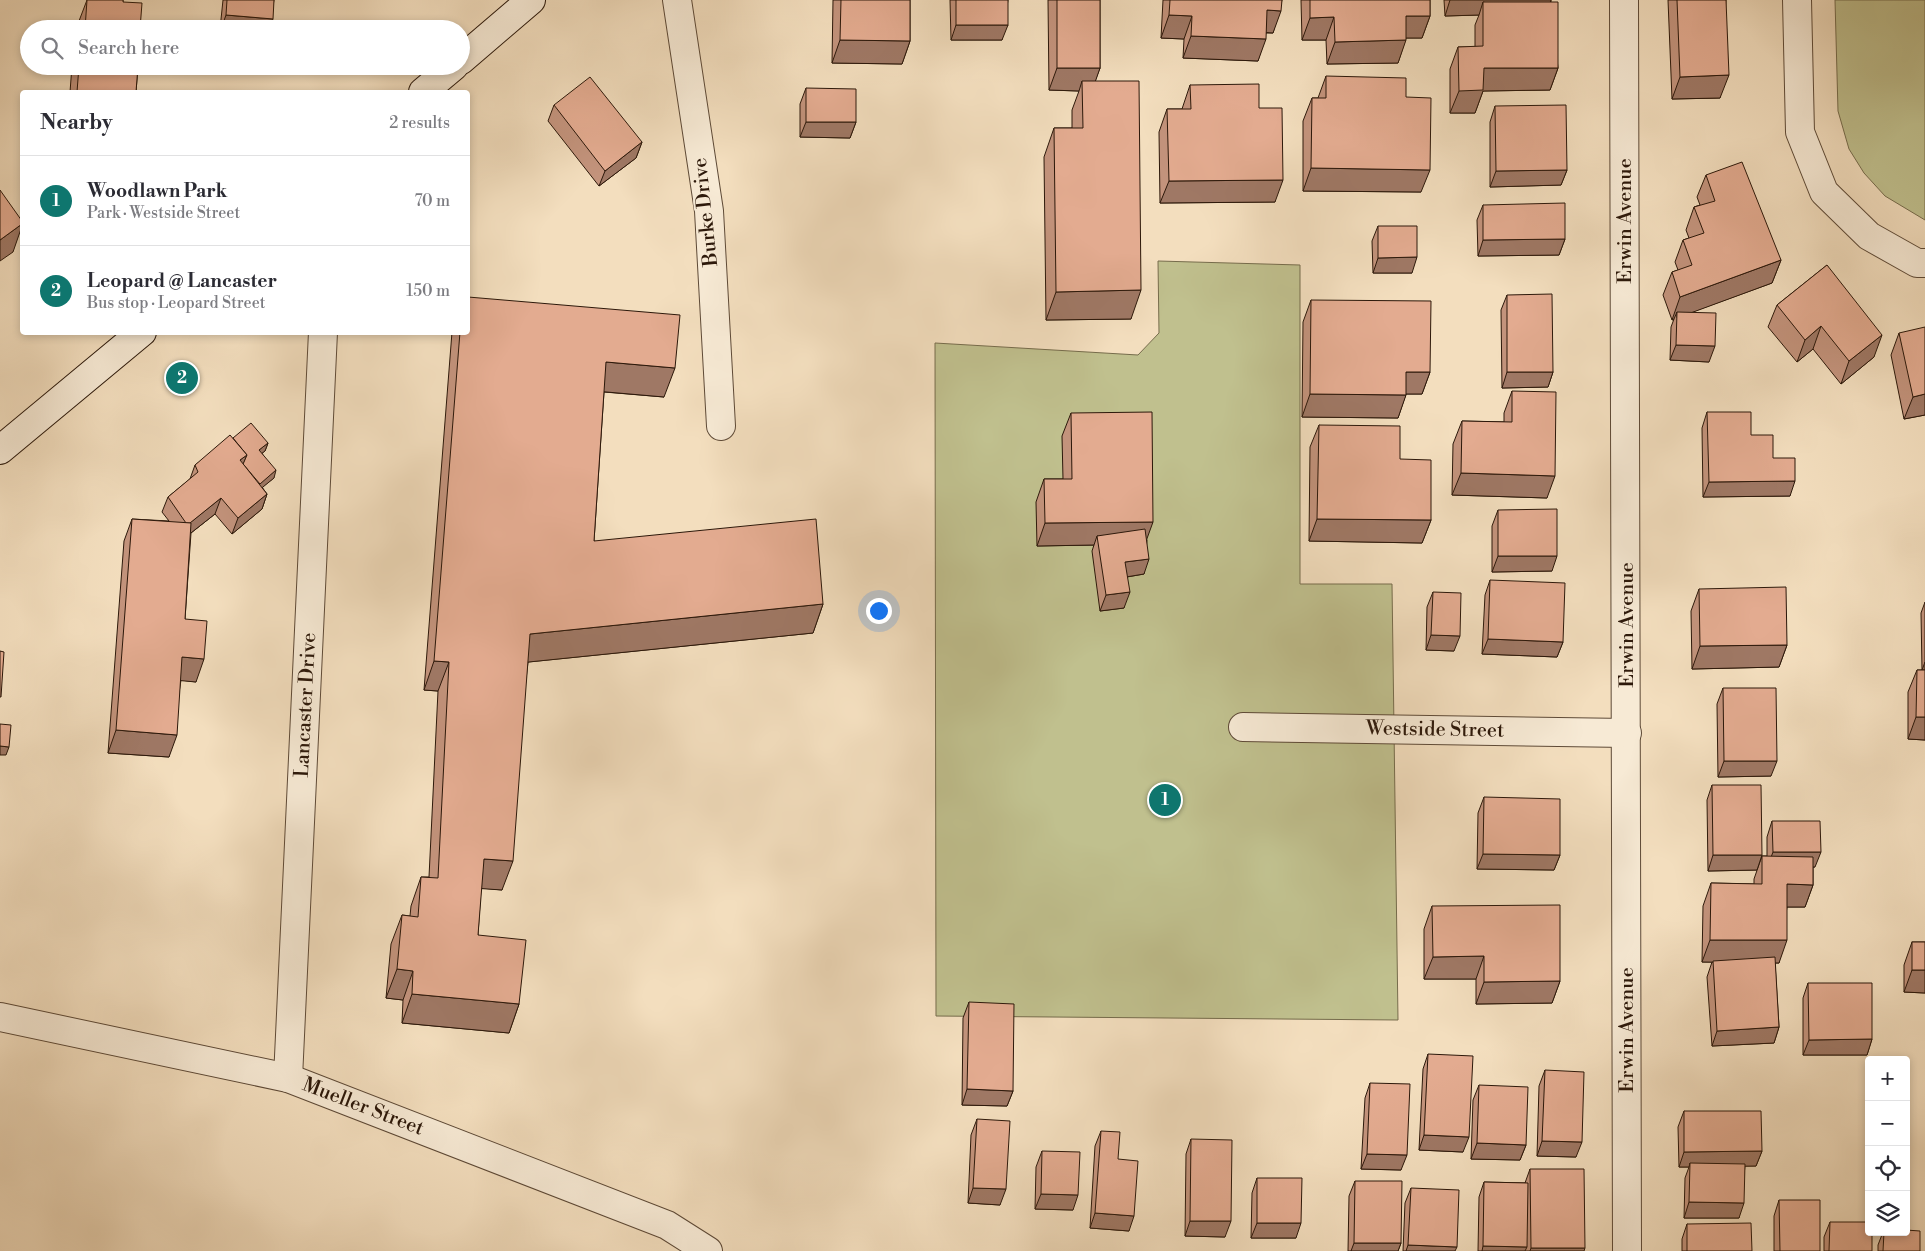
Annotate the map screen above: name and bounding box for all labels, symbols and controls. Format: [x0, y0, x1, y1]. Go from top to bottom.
search box [20, 20, 470, 75]
icon: search [38, 34, 66, 62]
text: Search here [78, 36, 179, 60]
text: Nearby [40, 110, 113, 136]
text: 2 results [389, 113, 450, 133]
street label: Burke Drive [688, 156, 724, 269]
street label: Erwin Avenue [1613, 158, 1638, 284]
text: Woodlawn Park [87, 179, 227, 203]
text: 1 [52, 191, 60, 211]
text: 70 m [414, 191, 450, 211]
text: Park · Westside Street [87, 203, 240, 223]
text: Leopard @ Lancaster [87, 269, 277, 293]
text: 2 [51, 281, 61, 301]
text: 150 m [406, 281, 450, 301]
text: Bus stop · Leopard Street [87, 293, 265, 313]
pin: 2 [166, 359, 198, 397]
street label: Erwin Avenue [1615, 562, 1640, 688]
your location [866, 598, 892, 624]
street label: Lancaster Drive [290, 632, 322, 778]
street label: Westside Street [1365, 716, 1504, 744]
pin: 1 [1149, 781, 1181, 819]
street label: Erwin Avenue [1615, 967, 1640, 1093]
map controls [1865, 1056, 1910, 1236]
button: + [1865, 1056, 1910, 1101]
street label: Mueller Street [299, 1072, 427, 1142]
button: − [1865, 1101, 1910, 1146]
button: locate [1865, 1146, 1910, 1191]
button: layers [1865, 1191, 1910, 1236]

